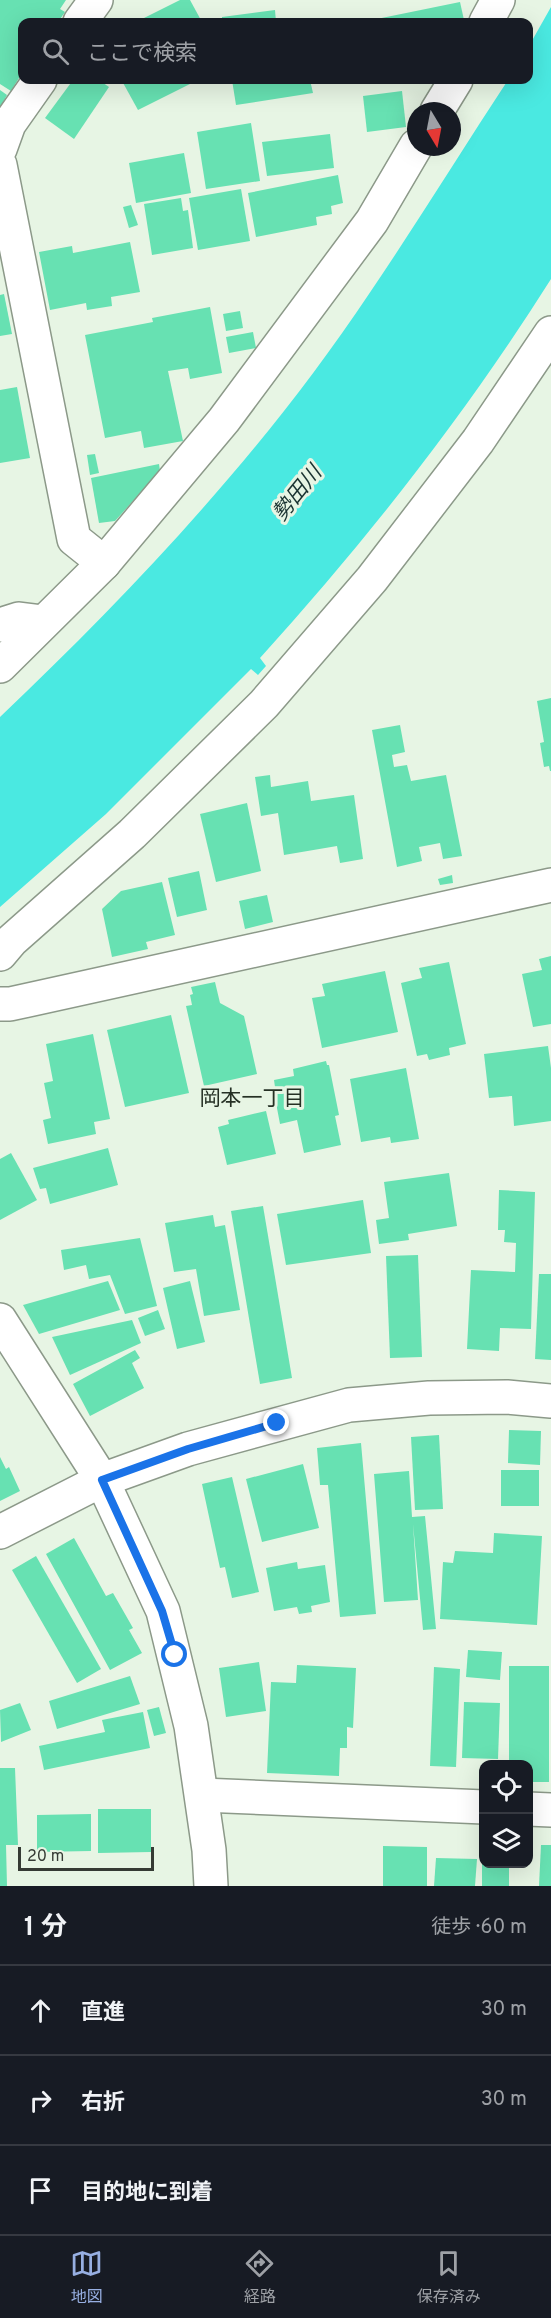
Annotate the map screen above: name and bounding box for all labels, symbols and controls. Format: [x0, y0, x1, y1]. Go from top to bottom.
search box [18, 18, 533, 84]
icon: search [39, 35, 72, 68]
text: ここで検索 [87, 41, 197, 68]
north arrow [407, 102, 461, 156]
water label: 勢田川 [268, 459, 330, 527]
district label: 岡本一丁目 [200, 1086, 305, 1113]
route end [263, 1409, 289, 1435]
route start [161, 1641, 187, 1667]
map controls [479, 1760, 533, 1868]
button: locate [479, 1760, 533, 1814]
button: layers [479, 1814, 533, 1868]
scale bar [18, 1844, 154, 1872]
text: 20 m [27, 1847, 64, 1867]
text: 1 分 [24, 1912, 67, 1945]
text: 徒歩 · 60 m [431, 1915, 527, 1941]
icon: ahead [24, 1994, 57, 2027]
text: 30 m [481, 1997, 527, 2023]
text: 直進 [81, 2000, 125, 2027]
icon: right [24, 2084, 57, 2117]
text: 30 m [481, 2087, 527, 2113]
text: 右折 [81, 2090, 125, 2117]
icon: arrive [24, 2174, 57, 2207]
text: 目的地に到着 [81, 2180, 213, 2207]
tab: 地図 [70, 2247, 103, 2308]
tab: 経路 [243, 2247, 276, 2308]
tab: 保存済み [417, 2247, 481, 2308]

